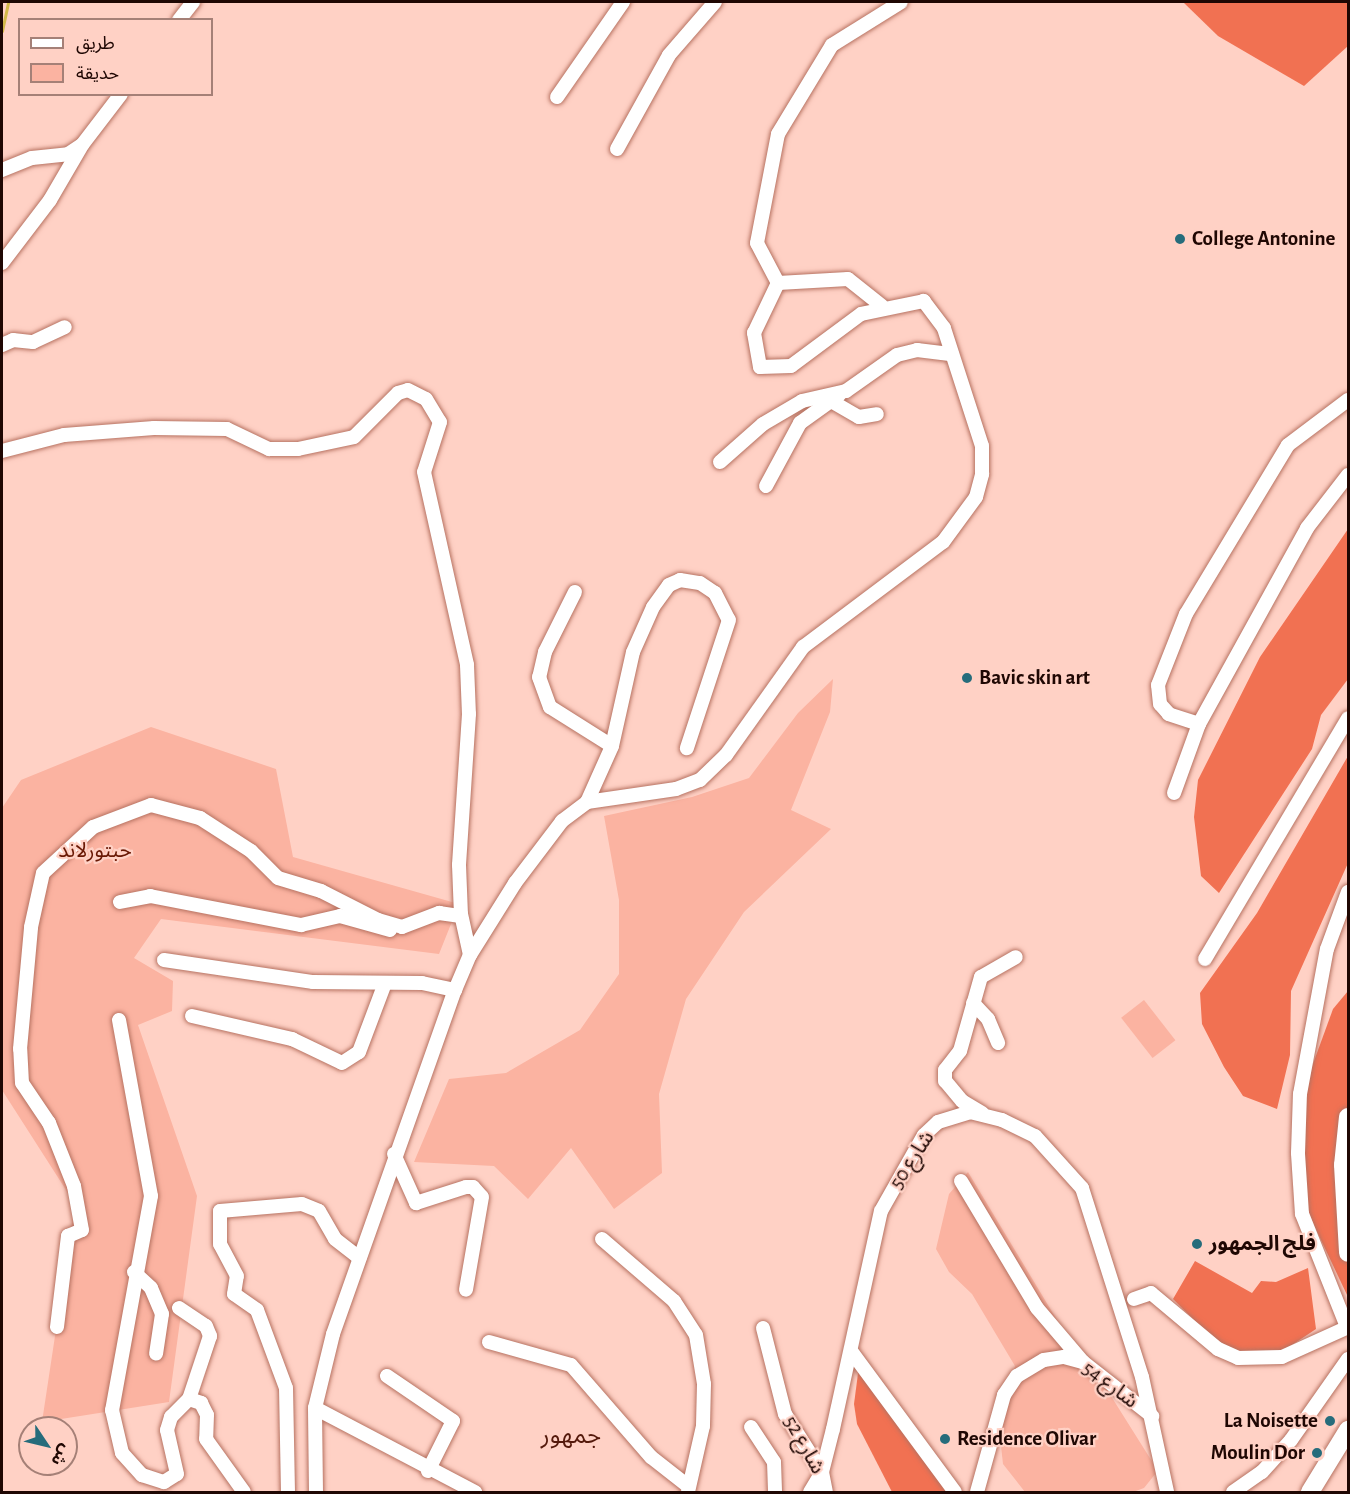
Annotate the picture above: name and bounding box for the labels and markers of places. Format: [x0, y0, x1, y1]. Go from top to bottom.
place label: College Antonine [1192, 226, 1336, 252]
marker: College Antonine [1173, 232, 1187, 246]
place label: Bavic skin art [979, 665, 1090, 691]
marker: Bavic skin art [960, 671, 974, 685]
place label: فلج الجمهور [1209, 1231, 1316, 1257]
marker: فلج الجمهور [1190, 1237, 1204, 1251]
place label: La Noisette [1224, 1408, 1318, 1434]
marker: La Noisette [1323, 1414, 1337, 1428]
place label: Residence Olivar [957, 1426, 1096, 1452]
marker: Residence Olivar [938, 1432, 952, 1446]
place label: Moulin Dor [1211, 1440, 1305, 1466]
marker: Moulin Dor [1310, 1446, 1324, 1460]

